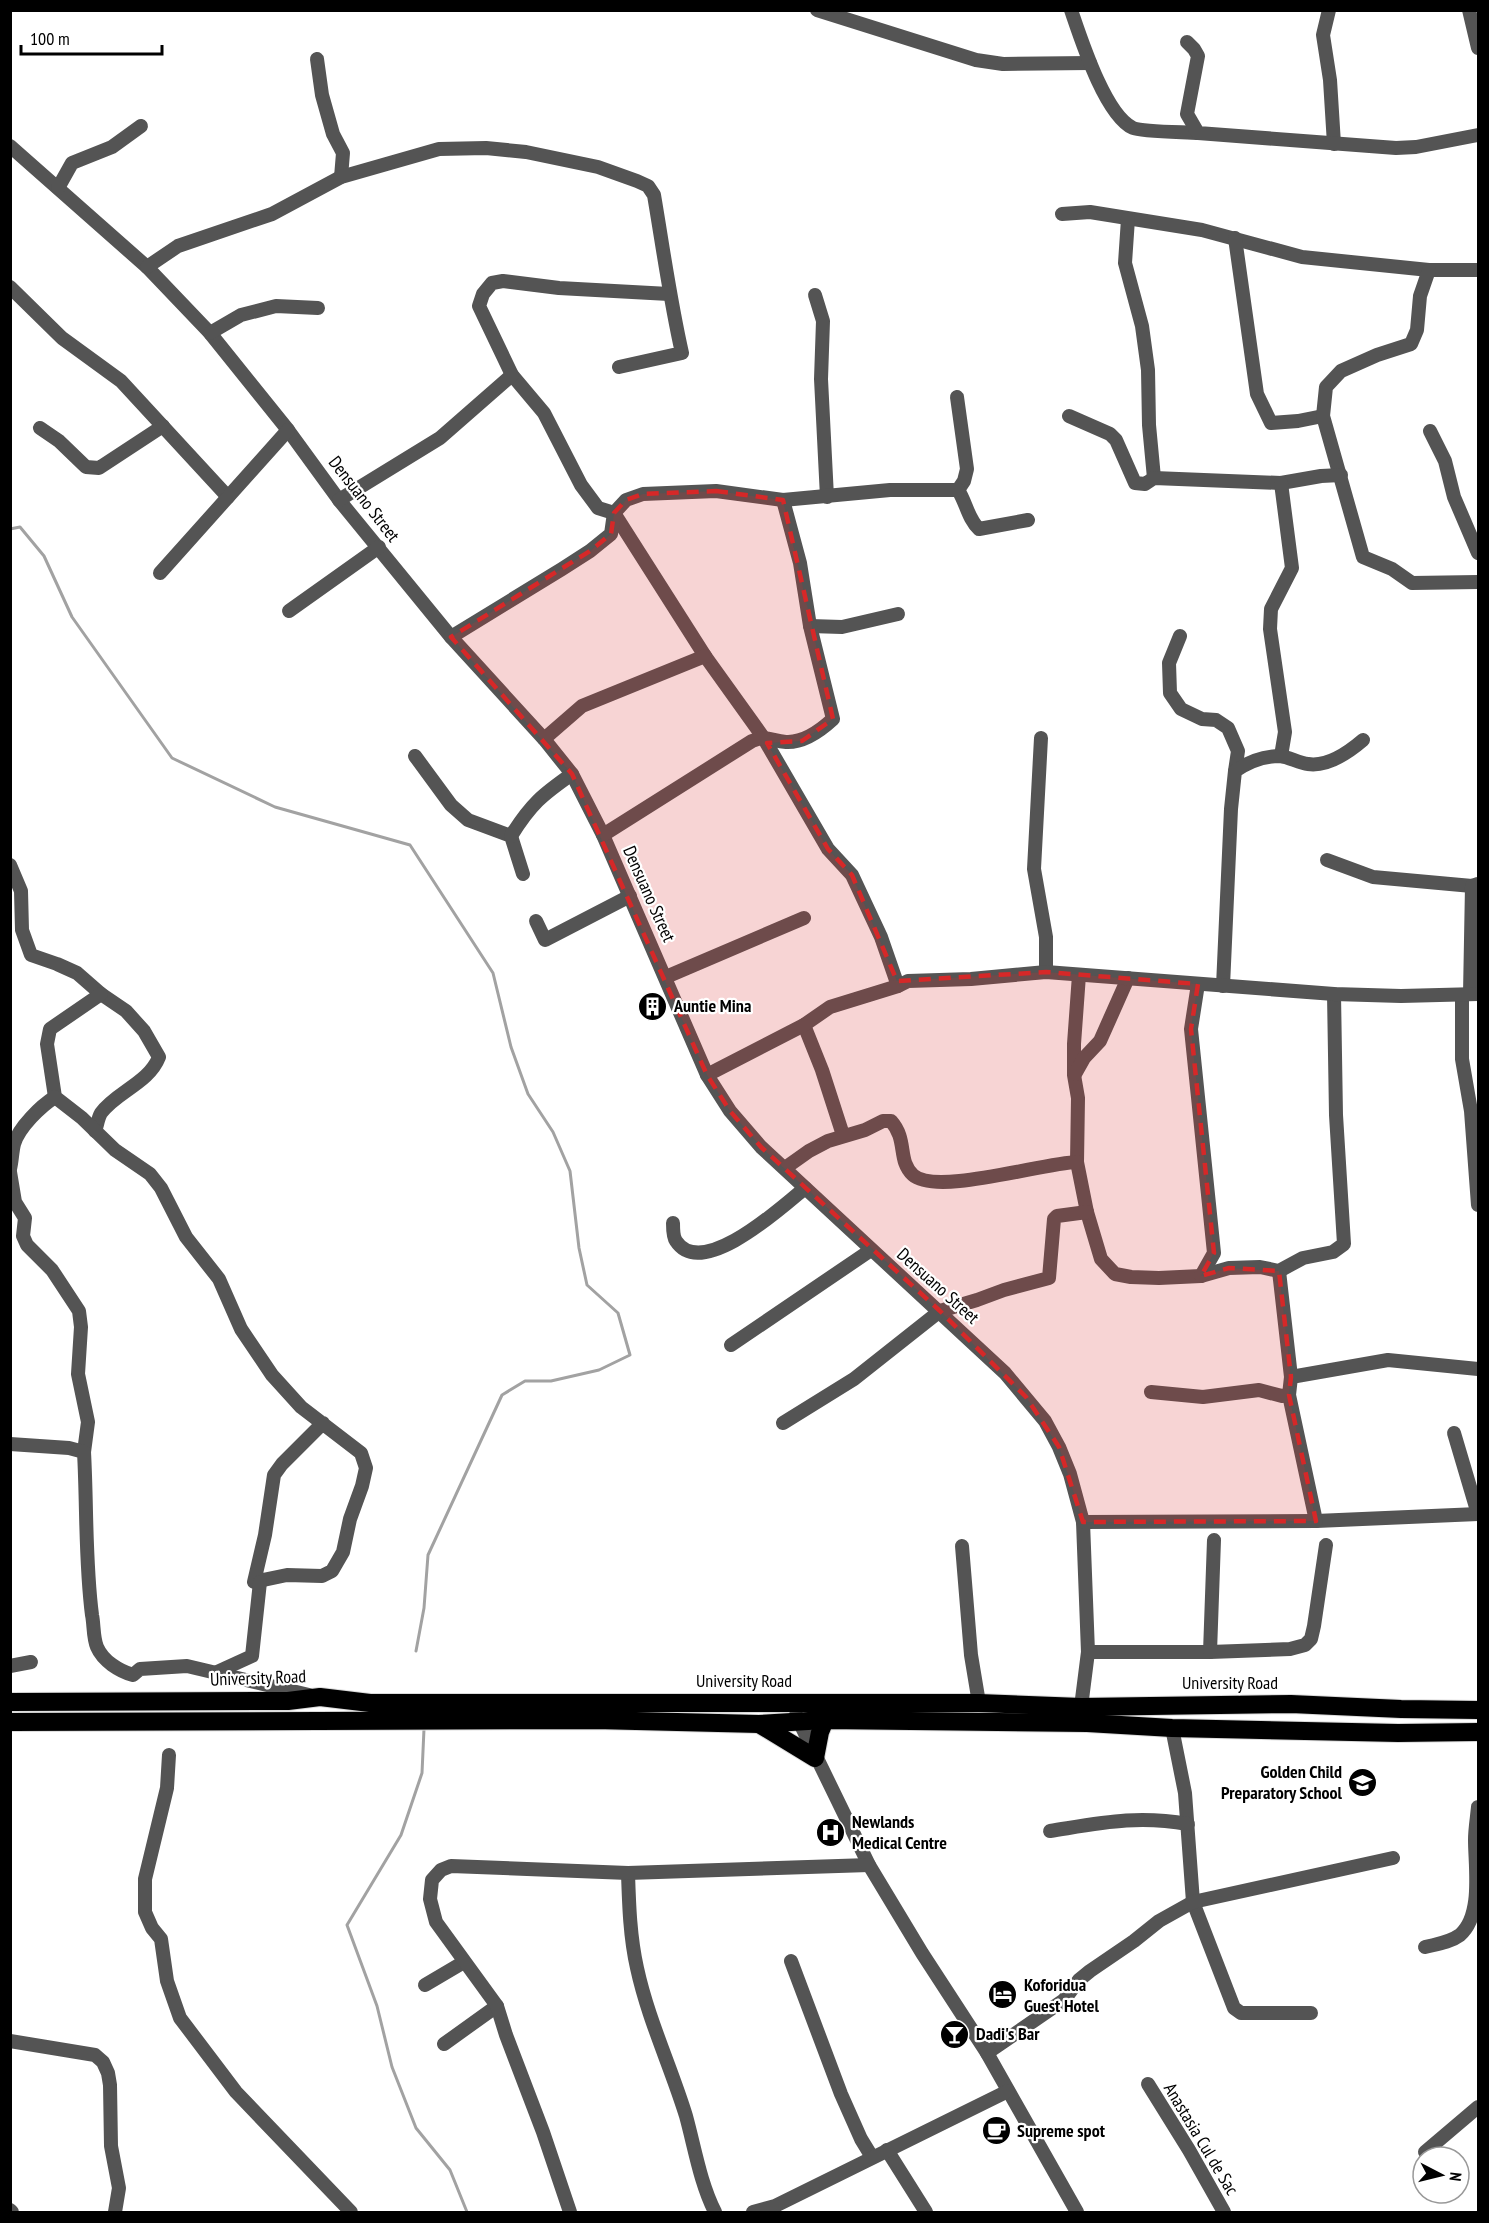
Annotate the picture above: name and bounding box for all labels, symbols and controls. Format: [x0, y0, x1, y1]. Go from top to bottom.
scale bar [21, 18, 162, 56]
text: 100 m [30, 27, 70, 50]
street label: Densuano Street [324, 451, 405, 546]
street label: Densuano Street [618, 842, 681, 945]
building icon: Auntie Mina [637, 990, 669, 1022]
place label: Auntie Mina [673, 994, 751, 1017]
street label: Densuano Street [893, 1243, 984, 1329]
street label: University Road [210, 1664, 306, 1691]
street label: University Road [696, 1669, 792, 1692]
street label: University Road [1182, 1671, 1278, 1694]
place label: Golden Child Preparatory School [1221, 1760, 1343, 1804]
school or university icon: Golden Child Preparatory School [1347, 1766, 1379, 1798]
place label: Newlands Medical Centre [852, 1810, 947, 1854]
hospital icon: Newlands Medical Centre [815, 1816, 847, 1848]
place label: Koforidua Guest Hotel [1024, 1973, 1100, 2017]
hotel icon: Koforidua Guest Hotel [987, 1979, 1019, 2011]
bar icon: Dadi's Bar [939, 2018, 971, 2050]
place label: Dadi's Bar [976, 2022, 1040, 2045]
street label: Anastasia Cul de Sac [1159, 2078, 1244, 2200]
cafe icon: Supreme spot [980, 2115, 1012, 2147]
place label: Supreme spot [1017, 2119, 1106, 2142]
north arrow [1411, 2145, 1471, 2205]
text: N [1445, 2171, 1466, 2182]

